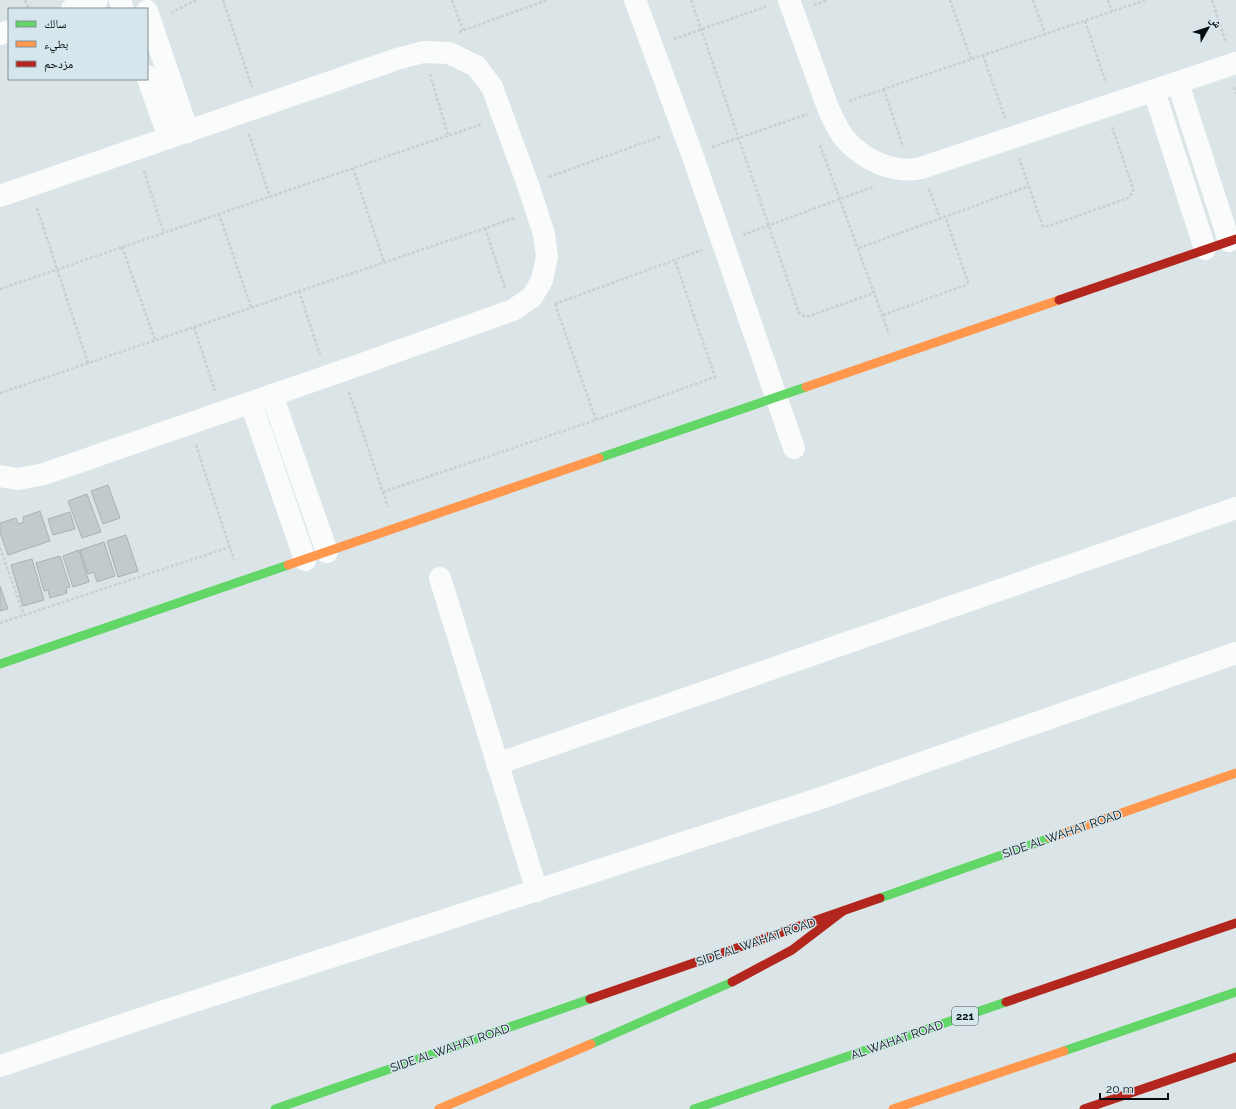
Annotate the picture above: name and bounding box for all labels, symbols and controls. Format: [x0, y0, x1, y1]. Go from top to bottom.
legend [8, 8, 148, 80]
north arrow [1188, 8, 1228, 48]
text: ش [1206, 13, 1224, 32]
text: سالك [44, 17, 66, 31]
text: بطيء [44, 37, 68, 54]
text: مزدحم [44, 57, 73, 72]
street label: SIDE AL WAHAT ROAD [1000, 807, 1124, 861]
street label: SIDE AL WAHAT ROAD [694, 915, 818, 969]
road number: 221 [952, 1007, 978, 1025]
street label: AL WAHAT ROAD [849, 1017, 945, 1062]
street label: SIDE AL WAHAT ROAD [388, 1021, 512, 1075]
scale bar [1100, 1075, 1168, 1101]
text: 20 m [1106, 1082, 1134, 1096]

